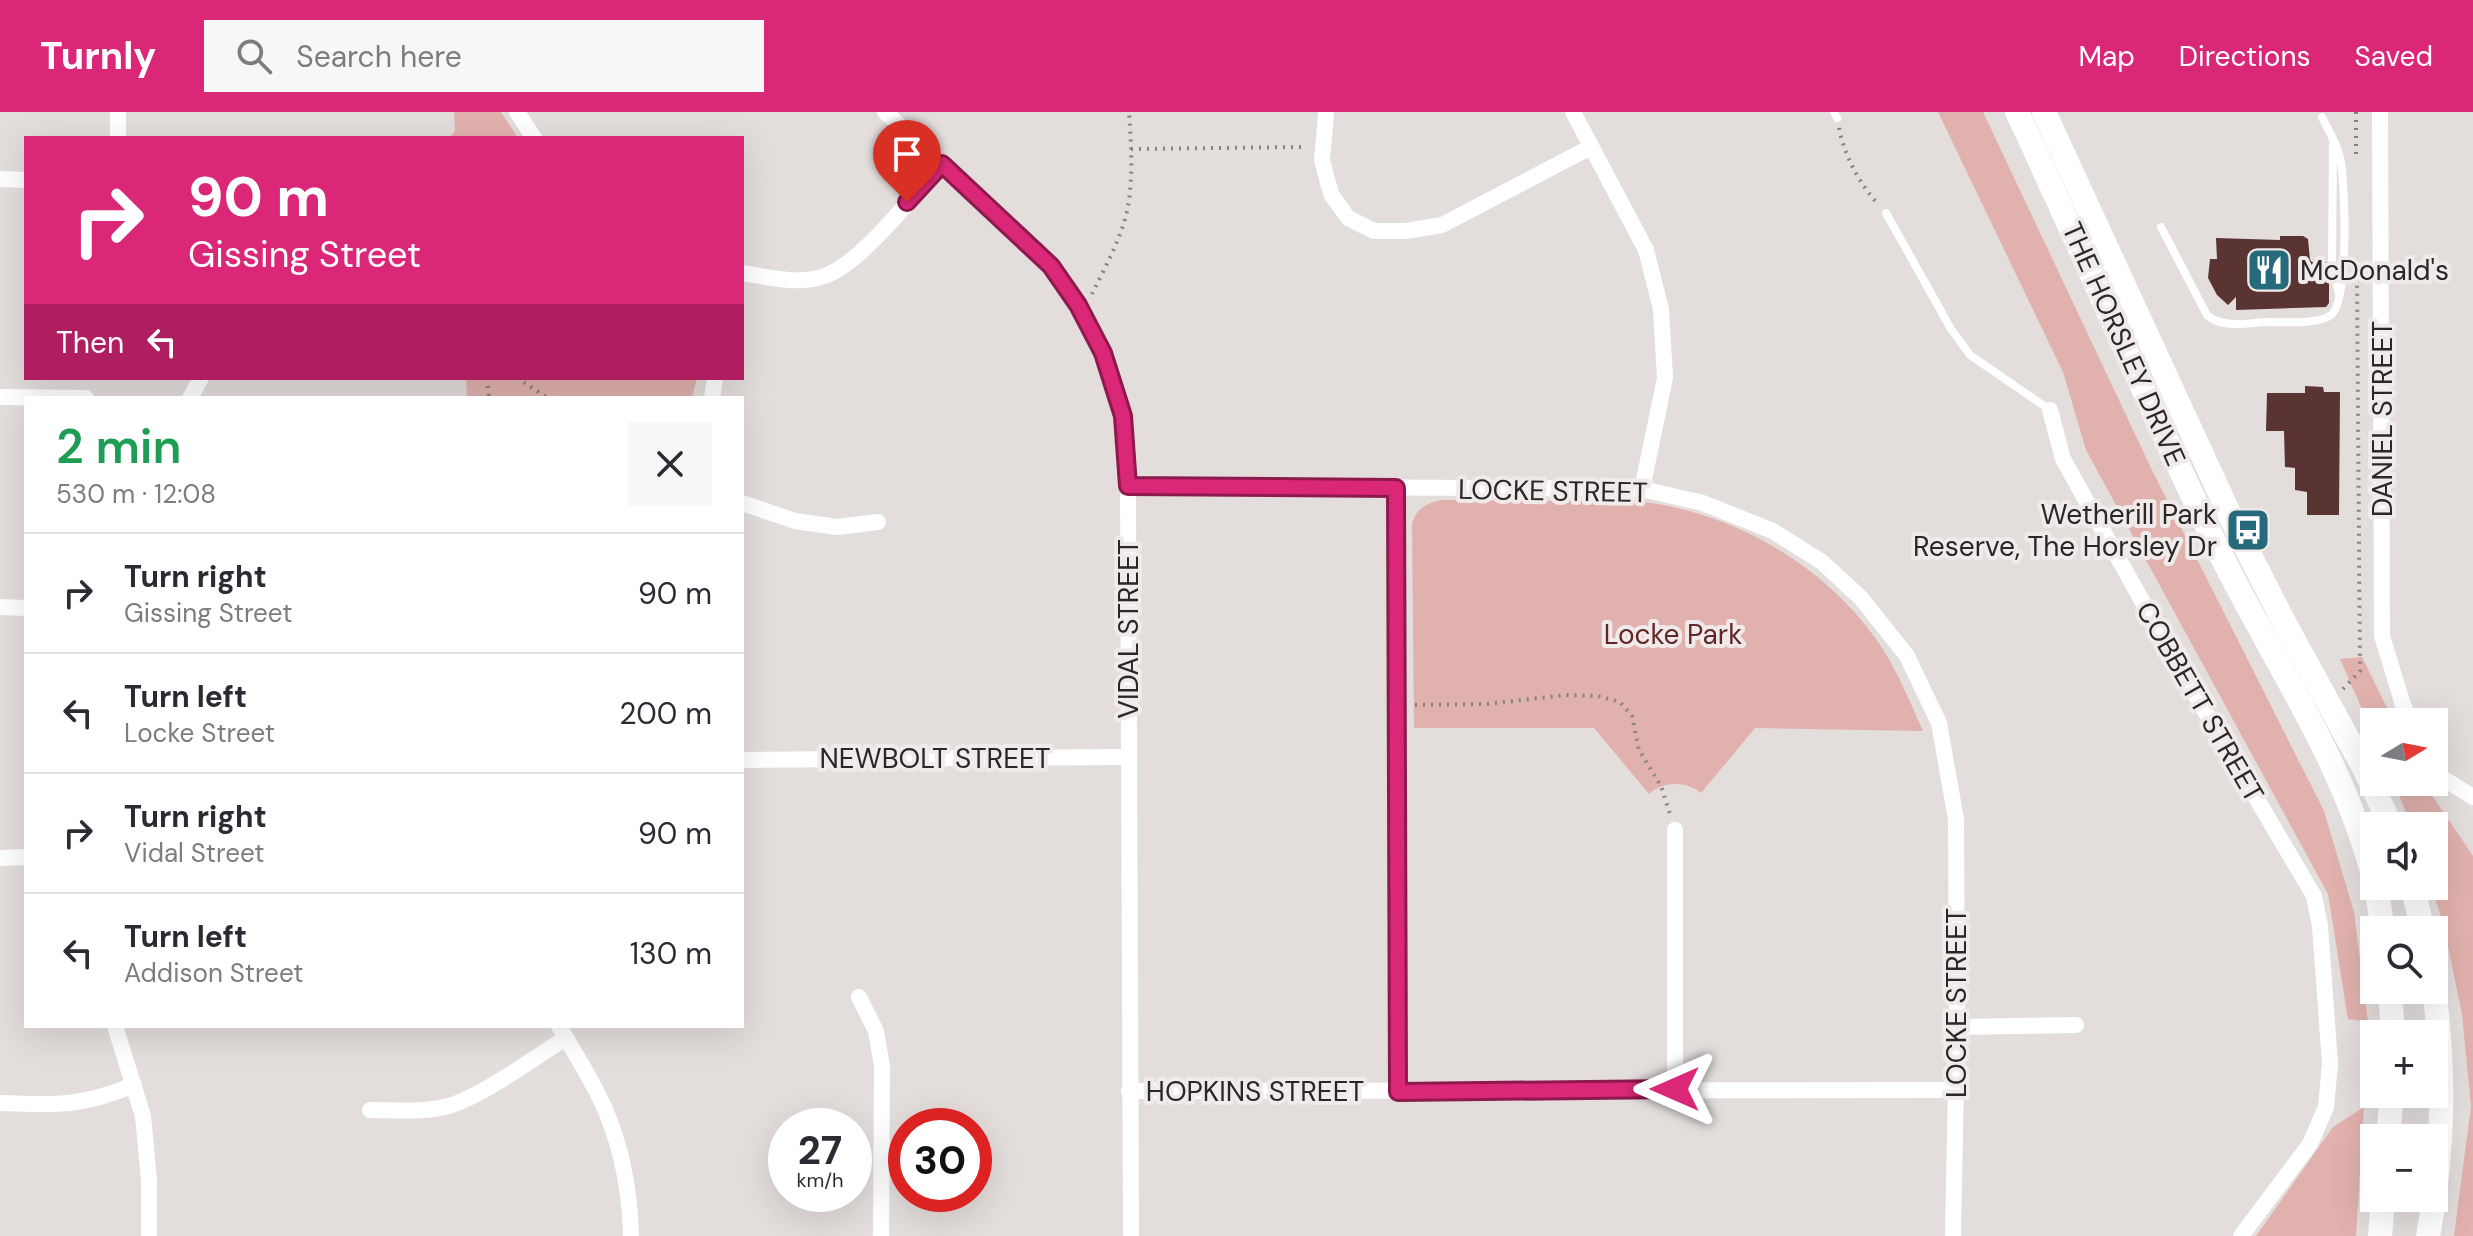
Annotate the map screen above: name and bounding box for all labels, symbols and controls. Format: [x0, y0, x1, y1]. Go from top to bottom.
search box [204, 20, 764, 92]
text: Turnly [40, 31, 156, 81]
icon: search [232, 34, 276, 78]
text: Search here [296, 37, 462, 76]
text: Map [2078, 38, 2135, 75]
text: Directions [2179, 38, 2311, 75]
text: Saved [2355, 38, 2433, 75]
pin [873, 120, 941, 202]
icon: arrive [885, 132, 929, 176]
text: 90 m [188, 160, 329, 233]
icon: right [56, 168, 160, 272]
street label: THE HORSLEY DRIVE [2054, 216, 2194, 472]
text: Gissing Street [188, 231, 421, 278]
restaurant icon: McDonald's [2245, 246, 2293, 294]
place label: McDonald's [2300, 252, 2449, 289]
icon: left [140, 320, 184, 364]
street label: DANIEL STREET [2364, 321, 2401, 517]
text: Then [56, 323, 124, 362]
text: 2 min [56, 415, 182, 478]
button: close [628, 422, 712, 506]
street label: LOCKE STREET [1458, 471, 1648, 511]
text: 530 m · 12:08 [56, 477, 216, 511]
place label: Wetherill Park Reserve, The Horsley Dr [1913, 496, 2217, 565]
bus stop icon: Wetherill Park Reserve, The Horsley Dr [2224, 506, 2272, 554]
street label: VIDAL STREET [1110, 539, 1147, 719]
text: Turn right [124, 557, 267, 596]
icon: right [56, 571, 100, 615]
text: 90 m [638, 574, 712, 613]
street label: COBBETT STREET [2128, 595, 2272, 809]
text: Gissing Street [124, 596, 292, 630]
park label: Locke Park [1604, 616, 1742, 653]
text: Turn left [124, 677, 247, 716]
icon: left [56, 691, 100, 735]
text: 200 m [619, 694, 712, 733]
north arrow [2360, 708, 2448, 796]
map controls [2360, 708, 2448, 1212]
text: Locke Street [124, 716, 275, 750]
street label: NEWBOLT STREET [819, 740, 1051, 777]
text: Turn right [124, 797, 267, 836]
icon: right [56, 811, 100, 855]
button: sound [2360, 812, 2448, 900]
text: 90 m [638, 814, 712, 853]
text: Vidal Street [124, 836, 264, 870]
street label: LOCKE STREET [1938, 908, 1975, 1098]
button: search [2360, 916, 2448, 1004]
text: Turn left [124, 917, 247, 956]
icon: left [56, 931, 100, 975]
text: 130 m [630, 934, 712, 973]
text: Addison Street [124, 956, 303, 990]
button: + [2360, 1020, 2448, 1108]
position arrow [1633, 1047, 1717, 1131]
street label: HOPKINS STREET [1146, 1073, 1364, 1110]
speed limit sign: 30 [888, 1108, 992, 1212]
text: 27 [798, 1124, 842, 1176]
button: − [2360, 1124, 2448, 1212]
text: km/h [796, 1167, 844, 1193]

